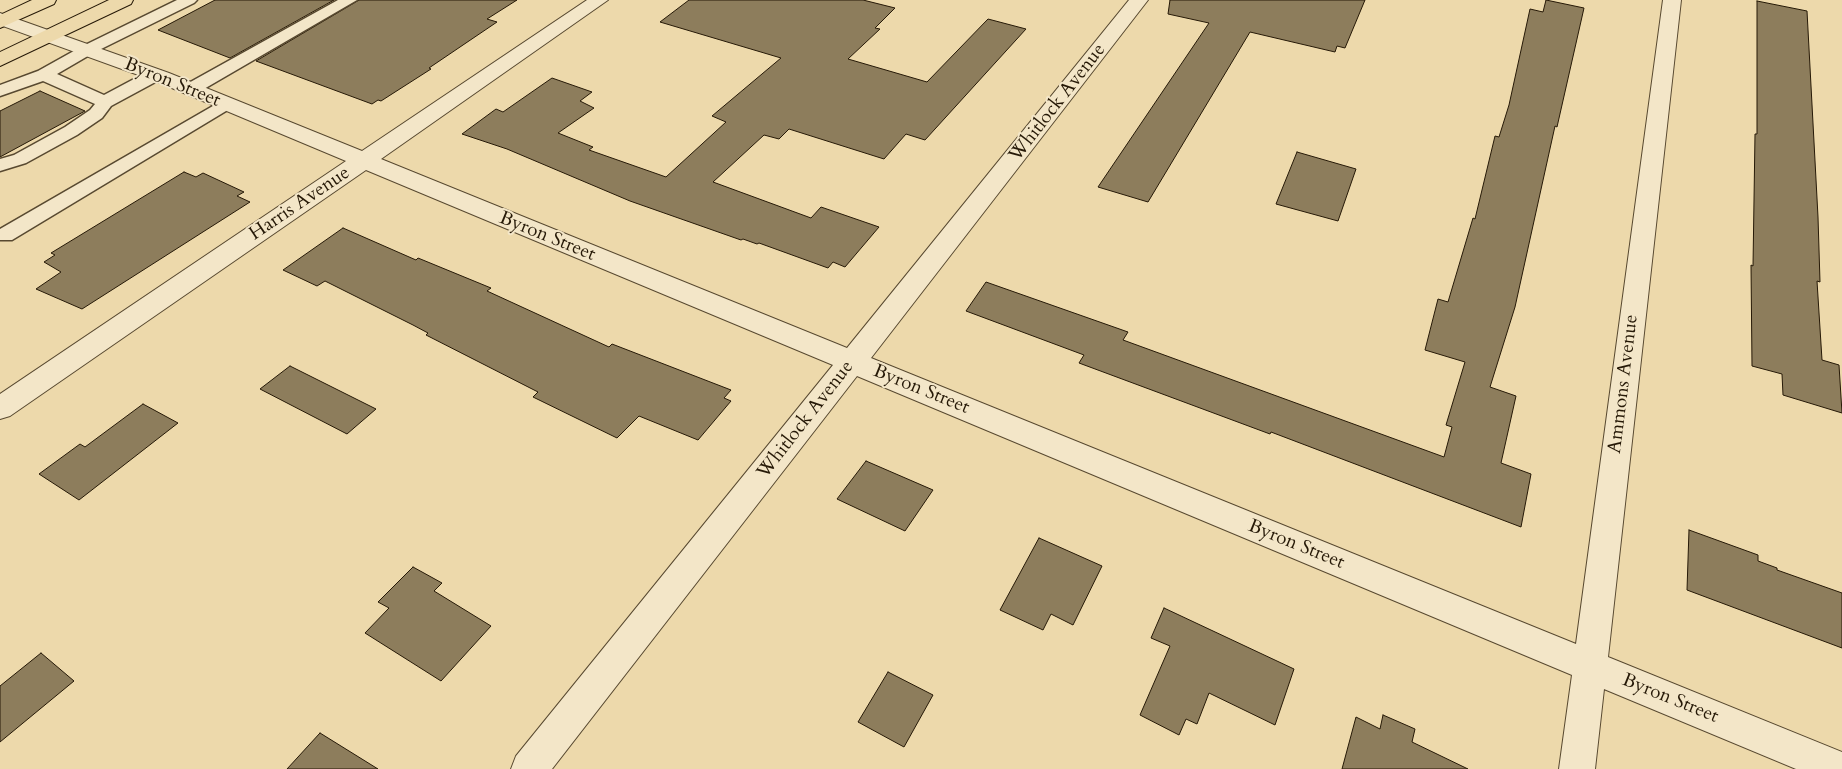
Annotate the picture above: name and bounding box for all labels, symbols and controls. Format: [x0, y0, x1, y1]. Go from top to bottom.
street label: Whitlock Avenue [1005, 39, 1111, 167]
street label: Byron Street [121, 53, 223, 113]
street label: Harris Avenue [245, 162, 355, 246]
street label: Byron Street [496, 207, 598, 267]
street label: Ammons Avenue [1604, 313, 1644, 455]
street label: Whitlock Avenue [753, 356, 859, 484]
street label: Byron Street [870, 360, 972, 420]
street label: Byron Street [1245, 515, 1347, 575]
street label: Byron Street [1619, 669, 1721, 729]

